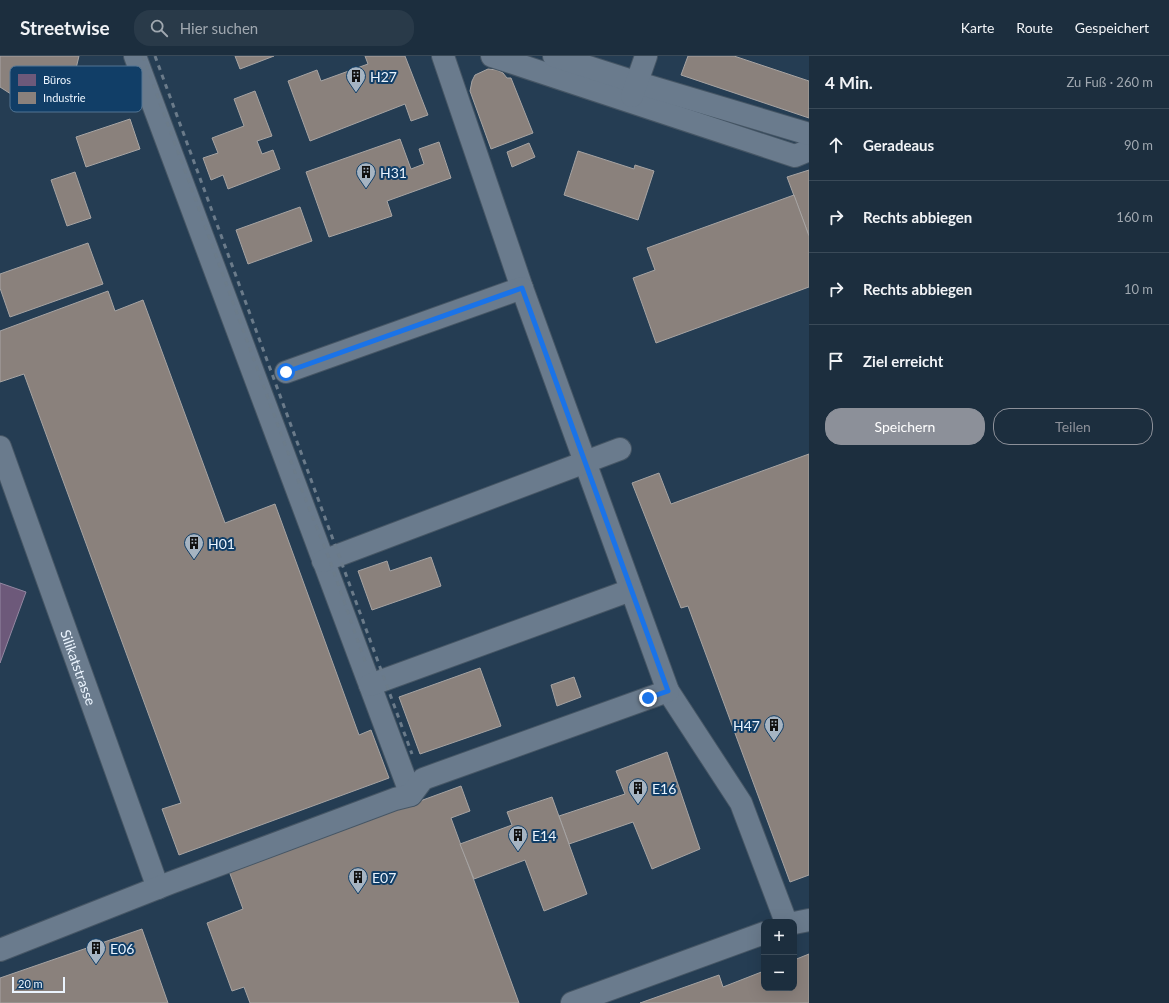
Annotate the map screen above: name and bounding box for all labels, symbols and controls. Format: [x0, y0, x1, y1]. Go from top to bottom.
search box [134, 10, 414, 46]
text: Streetwise [20, 16, 110, 39]
icon: search [148, 17, 170, 39]
text: Hier suchen [180, 19, 258, 37]
text: Karte [961, 19, 994, 36]
text: Route [1016, 19, 1053, 36]
text: Gespeichert [1075, 19, 1149, 36]
building icon: H27 [345, 65, 367, 93]
legend [10, 66, 142, 112]
place label: H27 [370, 68, 397, 85]
text: 4 Min. [825, 72, 873, 93]
text: Büros [43, 73, 71, 86]
text: Zu Fuß · 260 m [1067, 74, 1153, 90]
text: Industrie [43, 91, 86, 104]
icon: ahead [825, 134, 847, 156]
text: Geradeaus [863, 136, 934, 154]
text: 90 m [1124, 137, 1153, 153]
building icon: H31 [355, 161, 377, 189]
place label: H31 [380, 164, 407, 181]
icon: right [825, 206, 847, 228]
text: Rechts abbiegen [863, 208, 972, 226]
text: 160 m [1116, 209, 1153, 225]
icon: right [825, 278, 847, 300]
text: Rechts abbiegen [863, 280, 972, 298]
text: 10 m [1124, 281, 1153, 297]
icon: arrive [825, 350, 847, 372]
text: Ziel erreicht [863, 352, 943, 370]
route start [277, 363, 295, 381]
button: Speichern [825, 408, 985, 445]
button: Teilen [993, 408, 1153, 445]
building icon: H01 [183, 532, 205, 560]
place label: H01 [208, 535, 235, 552]
street label: Silikatstrasse [58, 627, 100, 707]
route end [639, 689, 657, 707]
building icon: H47 [763, 714, 785, 742]
place label: H47 [733, 717, 760, 734]
building icon: E16 [627, 777, 649, 805]
place label: E16 [652, 780, 676, 797]
building icon: E14 [507, 824, 529, 852]
place label: E14 [532, 827, 556, 844]
building icon: E07 [347, 866, 369, 894]
place label: E07 [372, 869, 396, 886]
map controls [761, 919, 797, 991]
button: + [761, 919, 797, 955]
building icon: E06 [85, 937, 107, 965]
place label: E06 [110, 940, 134, 957]
button: − [761, 955, 797, 991]
scale bar [12, 975, 65, 994]
text: 20 m [18, 977, 43, 990]

